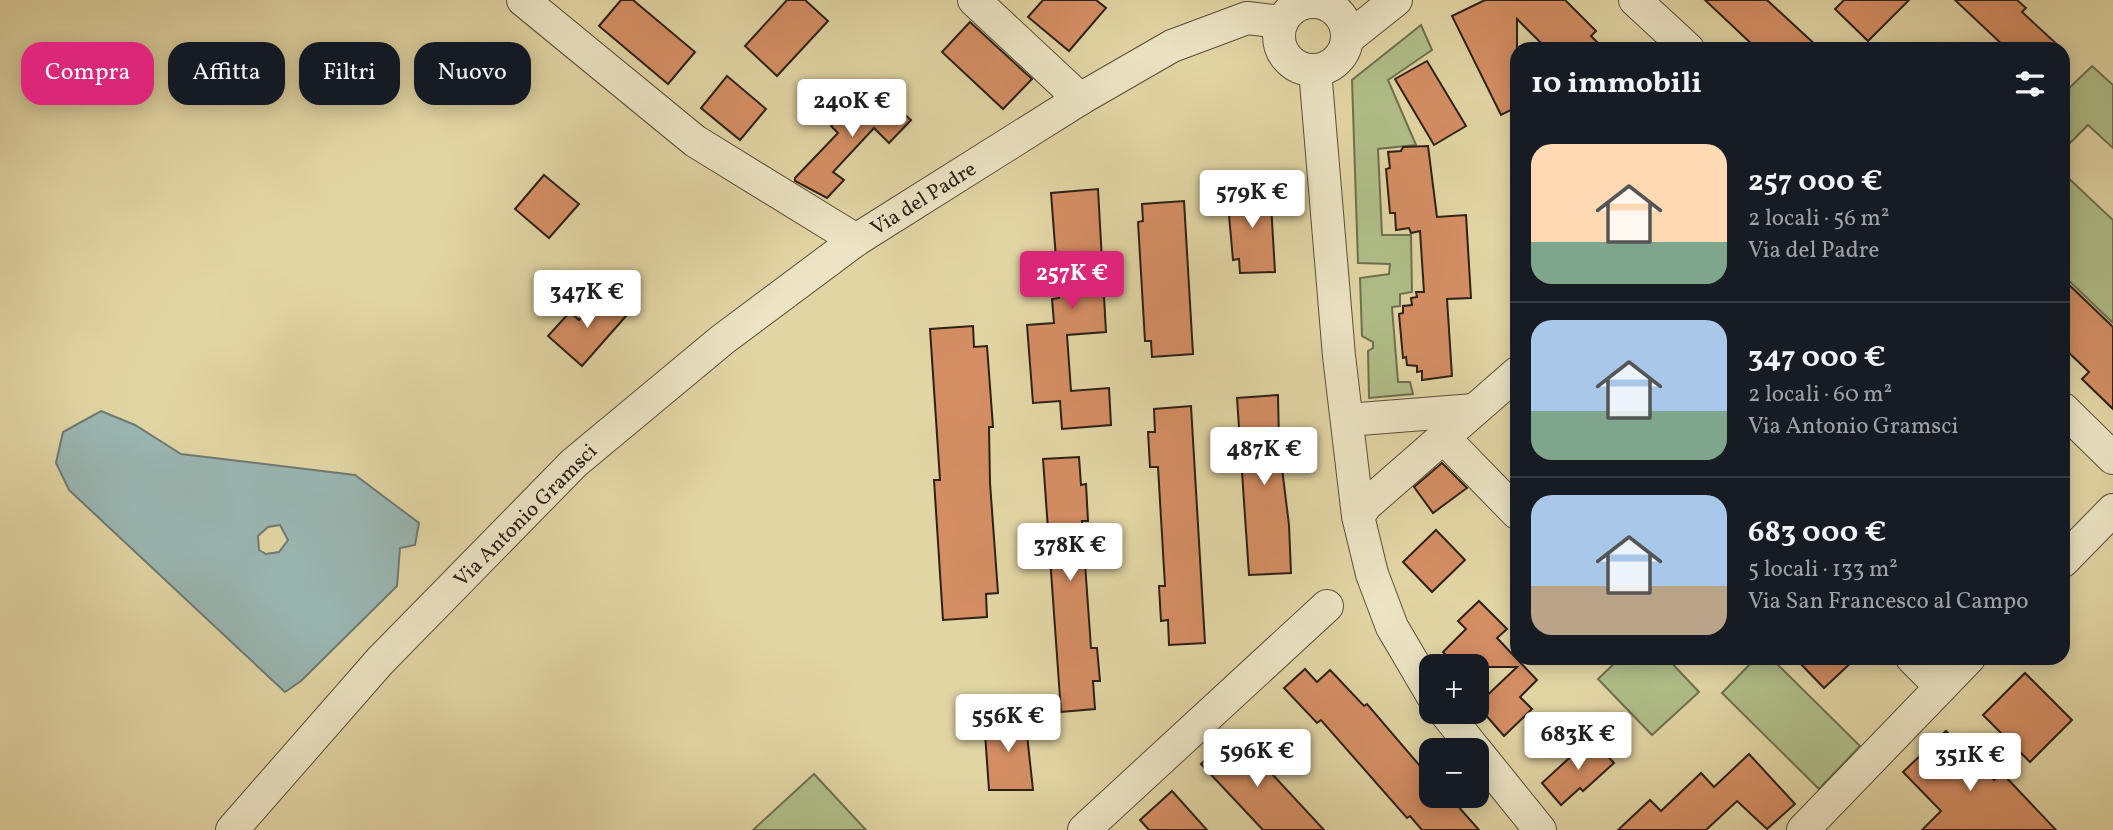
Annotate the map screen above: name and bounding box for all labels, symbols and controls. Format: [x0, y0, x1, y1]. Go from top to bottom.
chip: Compra [21, 42, 154, 105]
chip: Affitta [168, 42, 285, 105]
chip: Filtri [299, 42, 400, 105]
chip: Nuovo [414, 42, 531, 105]
text: 10 immobili [1531, 63, 1702, 105]
icon: filters [2011, 65, 2049, 103]
pin: 240K € [795, 80, 909, 139]
text: 240K € [813, 86, 891, 118]
street label: Via del Padre [865, 155, 982, 243]
text: 257 000 € [1748, 161, 1883, 203]
pin: 579K € [1195, 170, 1309, 230]
icon: home [1587, 172, 1671, 256]
text: 579K € [1216, 177, 1288, 209]
text: 2 locali · 56 m² [1748, 203, 1889, 235]
text: Via del Padre [1748, 235, 1879, 267]
pin: 257K € [1015, 252, 1129, 311]
text: 257K € [1036, 258, 1108, 290]
pin: 347K € [530, 270, 644, 330]
text: 347K € [550, 277, 624, 309]
text: 347 000 € [1748, 337, 1886, 379]
icon: home [1587, 348, 1671, 432]
text: 2 locali · 60 m² [1748, 379, 1892, 411]
text: Via Antonio Gramsci [1748, 411, 1958, 443]
pin: 487K € [1207, 428, 1321, 487]
text: 487K € [1226, 434, 1302, 466]
street label: Via Antonio Gramsci [448, 438, 604, 594]
text: 683 000 € [1748, 512, 1886, 554]
icon: home [1587, 523, 1671, 607]
pin: 378K € [1013, 524, 1127, 583]
text: 378K € [1033, 530, 1107, 562]
text: 5 locali · 133 m² [1748, 554, 1898, 586]
text: Via San Francesco al Campo [1748, 586, 2028, 618]
map controls [1419, 654, 1489, 808]
button: + [1419, 654, 1489, 724]
pin: 556K € [951, 694, 1065, 754]
text: 556K € [972, 701, 1044, 733]
pin: 683K € [1521, 712, 1635, 772]
text: 683K € [1540, 719, 1616, 751]
pin: 596K € [1200, 730, 1314, 789]
pin: 351K € [1913, 734, 2027, 793]
text: 596K € [1220, 736, 1294, 768]
button: − [1419, 738, 1489, 808]
text: 351K € [1935, 740, 2005, 772]

